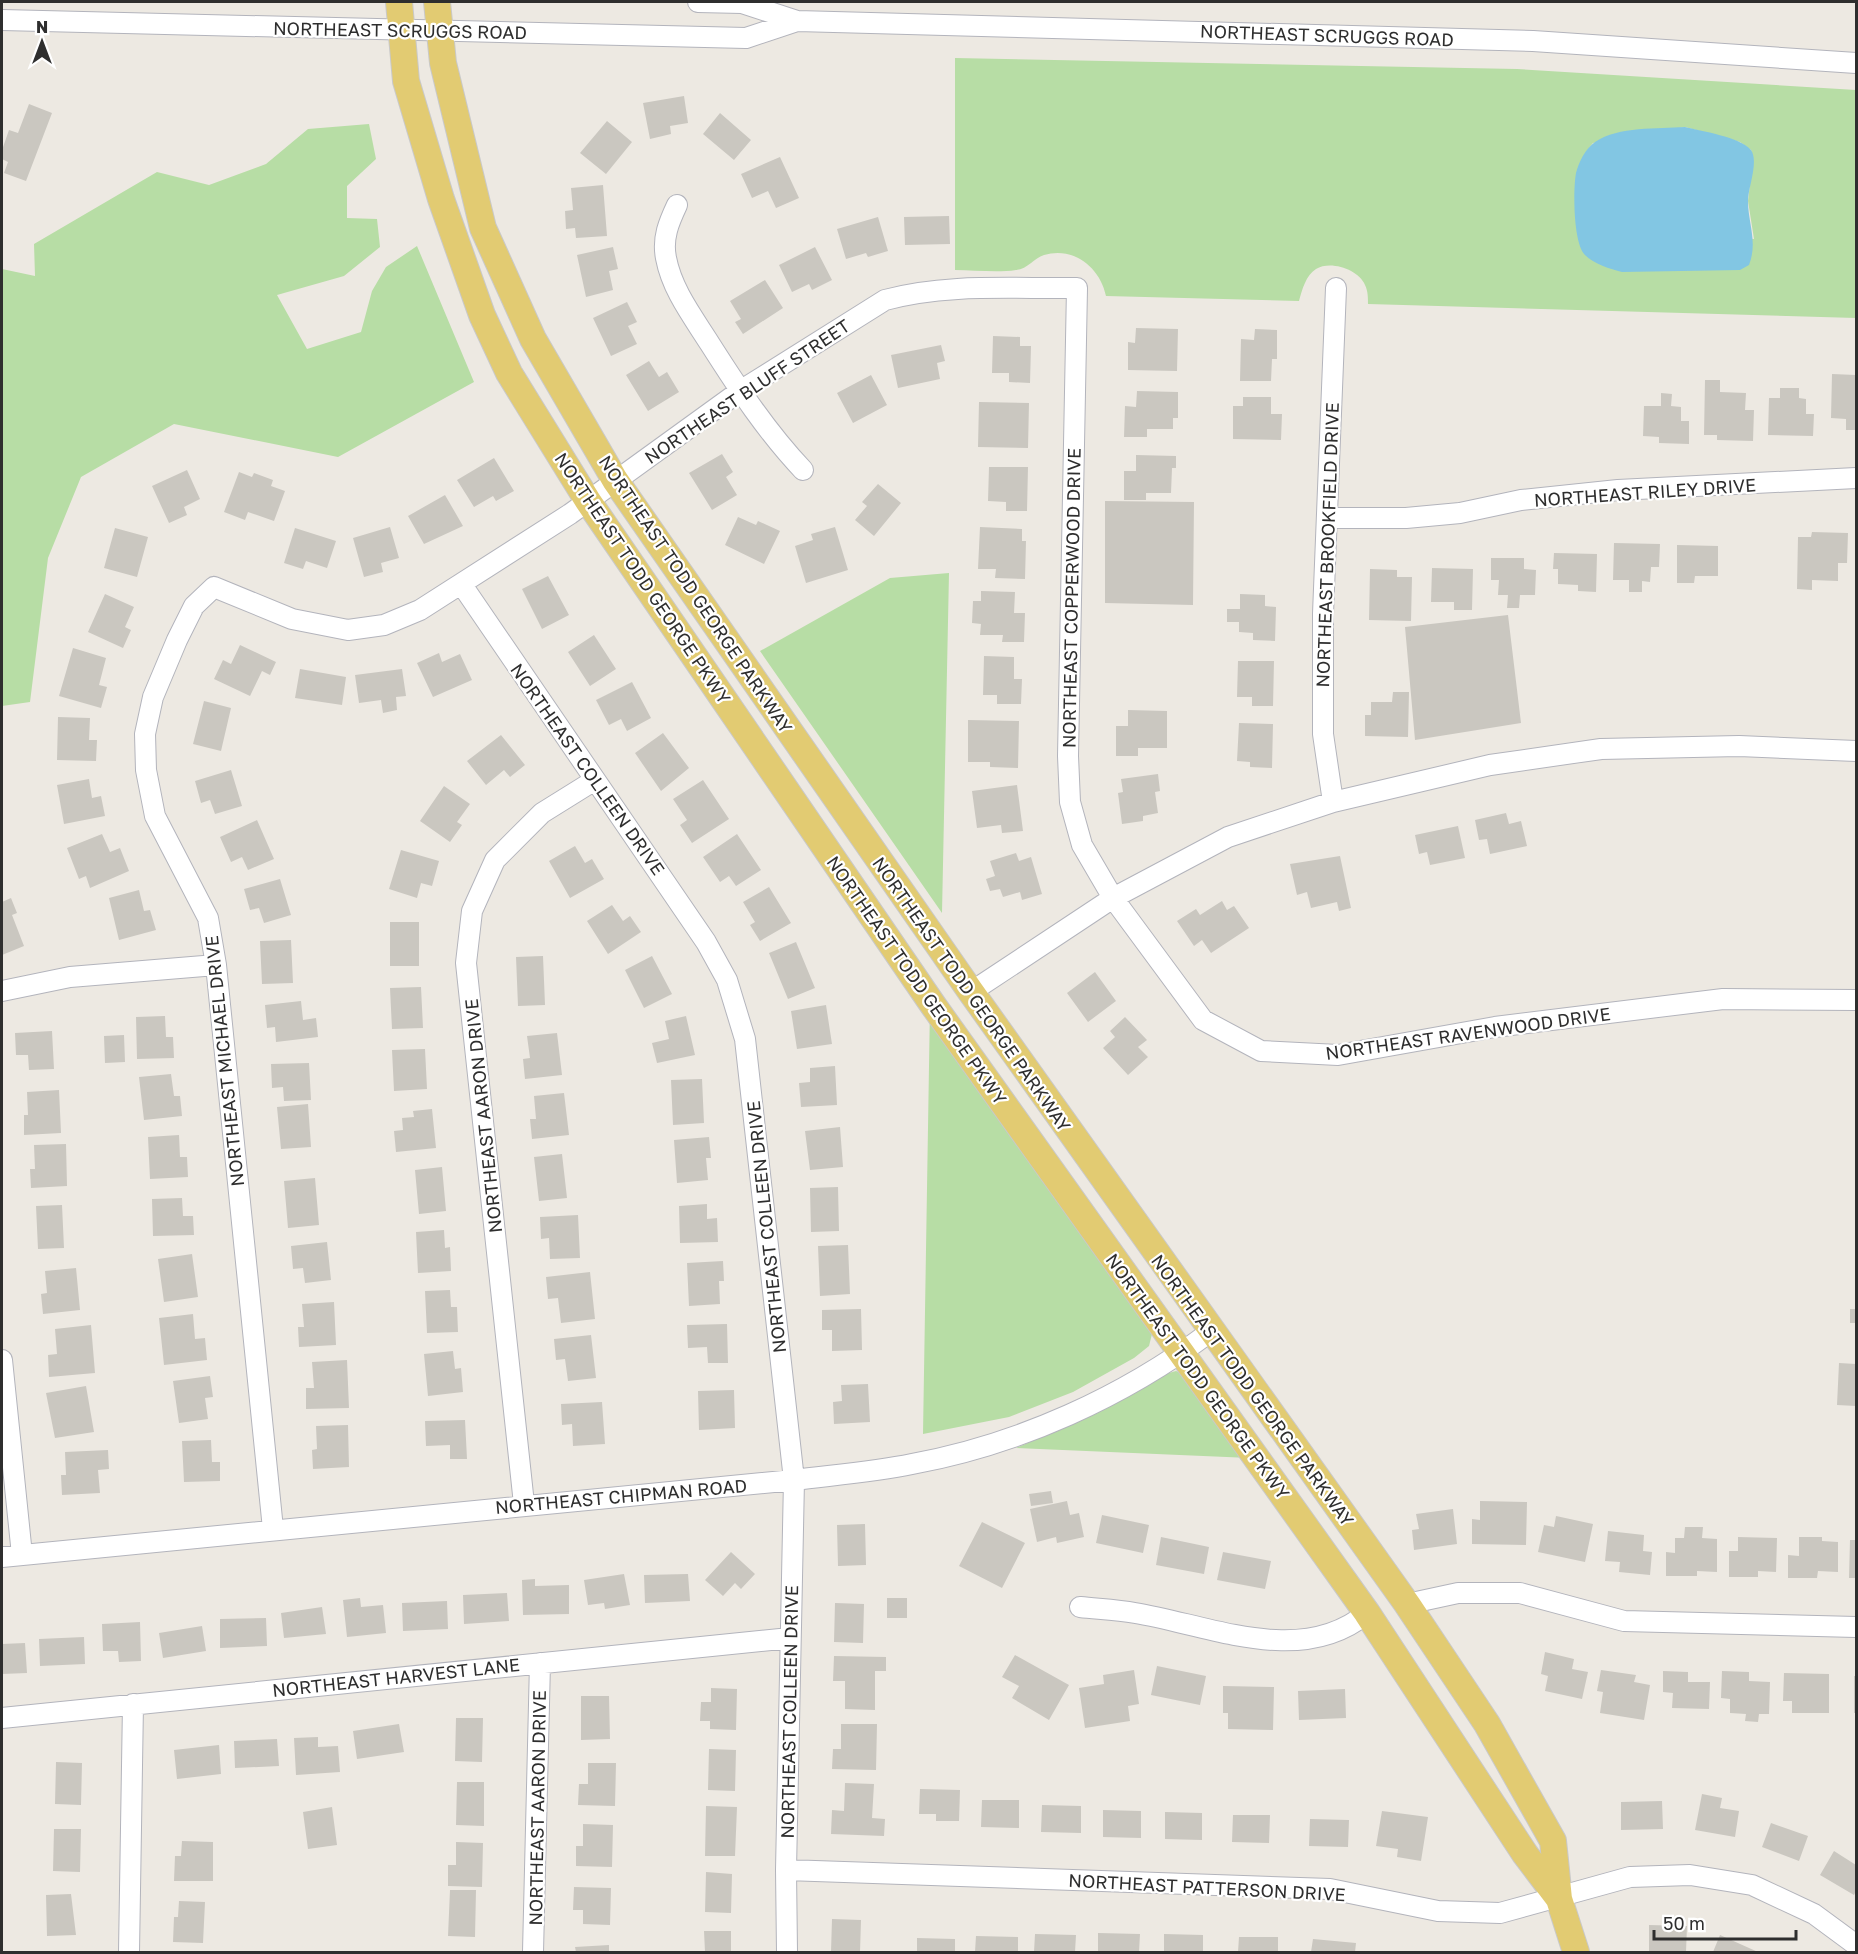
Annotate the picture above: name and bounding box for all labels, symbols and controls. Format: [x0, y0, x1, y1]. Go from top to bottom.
north arrow [12, 12, 72, 72]
text: N [36, 17, 48, 37]
street label: NORTHEAST SCRUGGS ROAD [273, 17, 527, 43]
street label: NORTHEAST SCRUGGS ROAD [1200, 20, 1454, 50]
street label: NORTHEAST BLUFF STREET [640, 314, 854, 468]
street label: NORTHEAST BROOKFIELD DRIVE [1311, 402, 1343, 688]
street label: NORTHEAST TODD GEORGE PKWY [550, 448, 736, 708]
street label: NORTHEAST COPPERWOOD DRIVE [1057, 448, 1085, 748]
street label: NORTHEAST TODD GEORGE PARKWAY [595, 451, 798, 737]
street label: NORTHEAST RILEY DRIVE [1533, 473, 1757, 511]
street label: NORTHEAST COLLEEN DRIVE [506, 659, 670, 879]
street label: NORTHEAST TODD GEORGE PKWY [822, 851, 1012, 1109]
street label: NORTHEAST TODD GEORGE PARKWAY [868, 852, 1076, 1136]
street label: NORTHEAST MICHAEL DRIVE [200, 934, 248, 1188]
street label: NORTHEAST AARON DRIVE [460, 998, 506, 1234]
street label: NORTHEAST RAVENWOOD DRIVE [1324, 1002, 1612, 1064]
street label: NORTHEAST COLLEEN DRIVE [742, 1100, 790, 1354]
street label: NORTHEAST TODD GEORGE PKWY [1101, 1249, 1295, 1504]
street label: NORTHEAST TODD GEORGE PARKWAY [1147, 1250, 1359, 1530]
street label: NORTHEAST CHIPMAN ROAD [494, 1474, 748, 1518]
street label: NORTHEAST COLLEEN DRIVE [776, 1585, 802, 1839]
street label: NORTHEAST HARVEST LANE [271, 1653, 521, 1701]
street label: NORTHEAST AARON DRIVE [524, 1690, 550, 1926]
street label: NORTHEAST PATTERSON DRIVE [1068, 1869, 1346, 1905]
scale bar [1654, 1903, 1796, 1941]
text: 50 m [1663, 1912, 1705, 1934]

